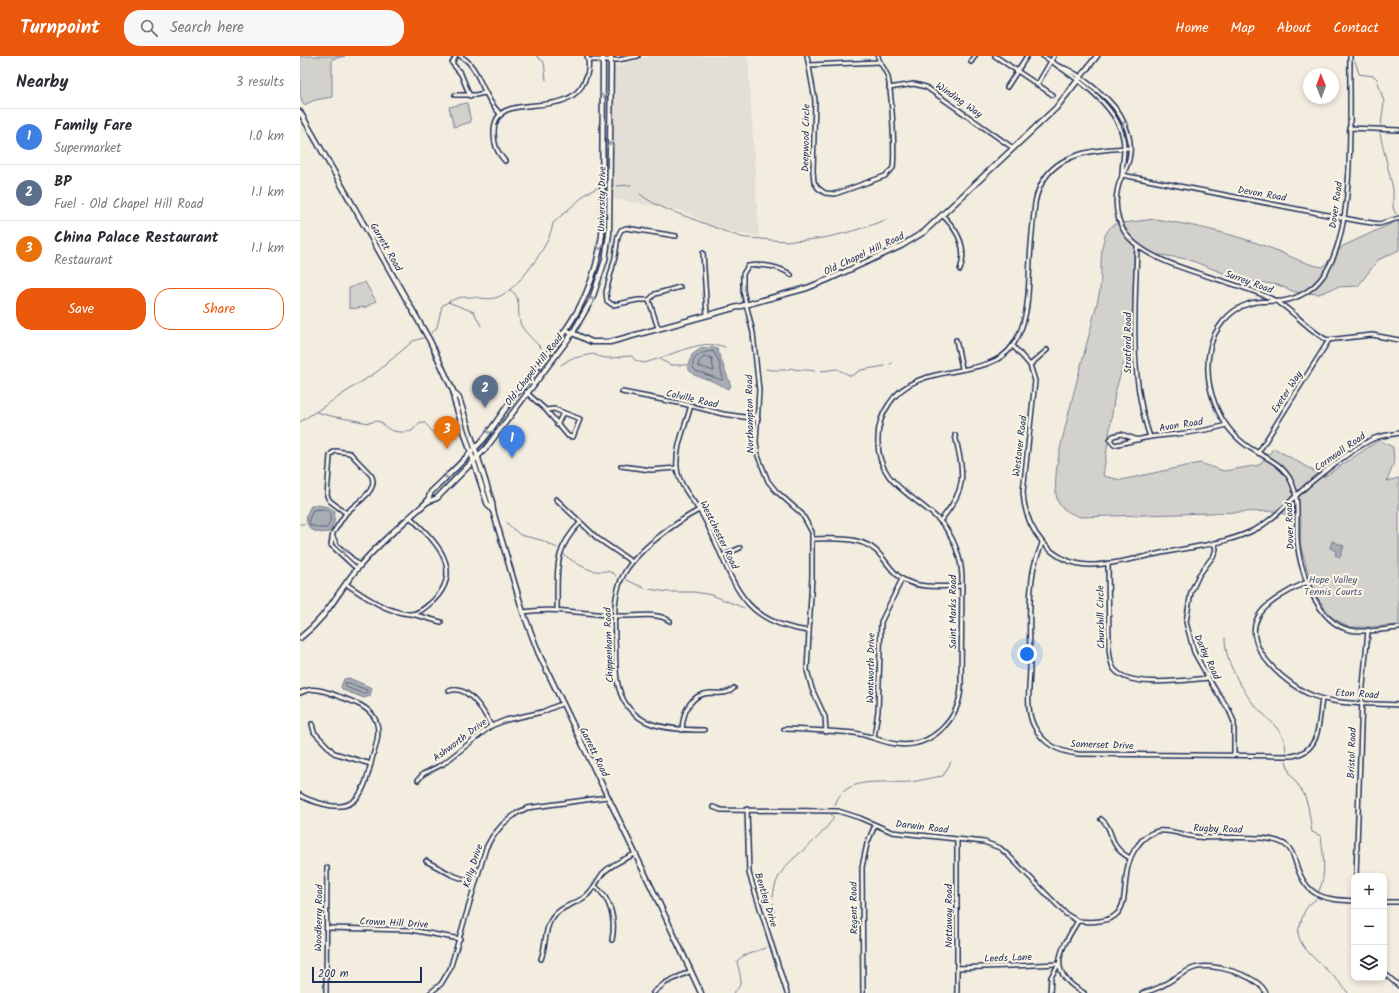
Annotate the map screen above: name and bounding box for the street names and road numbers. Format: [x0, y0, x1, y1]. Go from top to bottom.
street label: Winding Way [932, 78, 986, 122]
street label: Deepwood Circle [797, 103, 815, 172]
street label: University Drive [593, 165, 611, 232]
street label: Dover Road [1325, 180, 1347, 229]
street label: Devon Road [1236, 182, 1289, 206]
street label: Garrett Road [366, 220, 407, 275]
street label: Old Chapel Hill Road [821, 228, 908, 280]
street label: Surrey Road [1223, 266, 1276, 298]
street label: Stratford Road [1120, 311, 1136, 374]
street label: Old Chapel Hill Road [501, 330, 568, 409]
street label: Exeter Way [1267, 367, 1307, 416]
street label: Northampton Road [741, 373, 759, 454]
street label: Colville Road [664, 385, 721, 413]
street label: Avon Road [1158, 413, 1205, 436]
street label: Westover Road [1008, 414, 1032, 477]
street label: Cornwall Road [1311, 428, 1370, 476]
street label: Westchester Road [695, 498, 743, 573]
street label: Dover Road [1281, 501, 1299, 550]
street label: Saint Marks Road [945, 574, 961, 649]
street label: Churchill Circle [1092, 585, 1110, 649]
street label: Chippenham Road [600, 606, 618, 683]
street label: Wentworth Drive [862, 632, 880, 703]
street label: Darby Road [1190, 632, 1225, 683]
street label: Eton Road [1335, 684, 1380, 704]
street label: Ashworth Drive [429, 714, 491, 766]
street label: Garrett Road [575, 724, 613, 781]
street label: Bristol Road [1343, 726, 1361, 779]
street label: Somerset Drive [1070, 736, 1134, 754]
street label: Darwin Road [895, 816, 950, 838]
street label: Rugby Road [1193, 820, 1244, 838]
street label: Kelly Drive [458, 842, 488, 890]
street label: Bentley Drive [750, 871, 782, 930]
street label: Regent Road [846, 880, 862, 935]
street label: Woodberry Road [310, 883, 328, 952]
street label: Nottaway Road [941, 883, 957, 948]
street label: Crown Hill Drive [359, 913, 429, 933]
street label: Leeds Lane [984, 949, 1033, 967]

